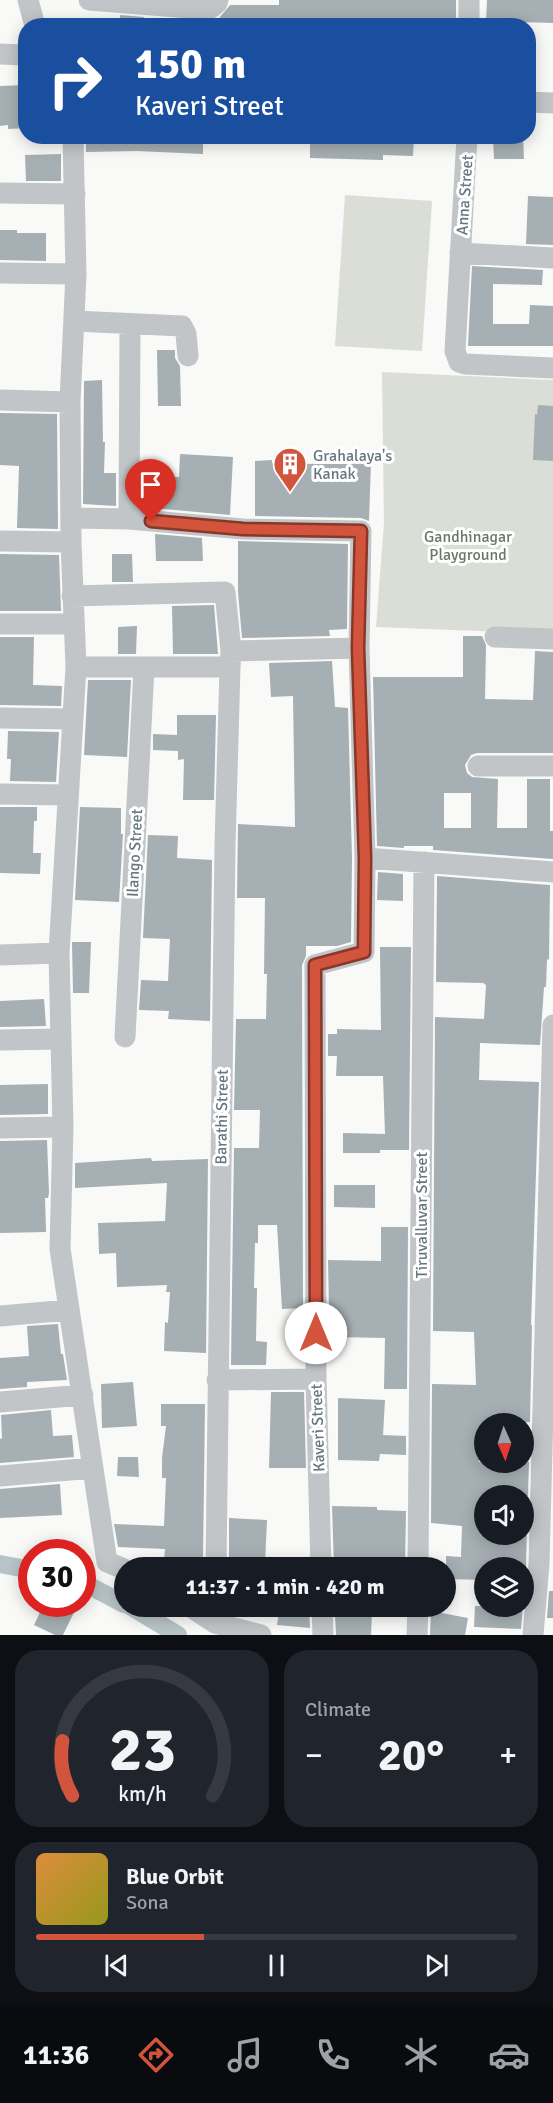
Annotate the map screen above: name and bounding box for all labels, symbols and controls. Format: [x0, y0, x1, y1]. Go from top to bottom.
text: 150 m [135, 39, 246, 90]
icon: right [36, 42, 114, 120]
text: Kaveri Street [135, 90, 284, 123]
street label: Anna Street [452, 154, 478, 236]
building icon: Grahalaya's Kanak [272, 446, 308, 493]
place label: Grahalaya's Kanak [313, 446, 392, 484]
pin [125, 459, 176, 521]
icon: arrive [134, 468, 167, 501]
park label: Gandhinagar Playground [424, 527, 512, 565]
street label: Ilango Street [123, 808, 147, 898]
street label: Barathi Street [211, 1069, 233, 1165]
street label: Tiruvalluvar Street [412, 1151, 432, 1278]
position arrow [284, 1301, 348, 1365]
street label: Kaveri Street [306, 1383, 330, 1472]
north arrow [474, 1413, 534, 1473]
map controls [474, 1413, 534, 1617]
button: sound [474, 1485, 534, 1545]
speed limit sign: 30 [18, 1539, 96, 1617]
button: layers [474, 1557, 534, 1617]
text: 11:37 · 1 min · 420 m [185, 1573, 385, 1600]
text: Climate [305, 1697, 371, 1722]
text: 23 [108, 1711, 176, 1788]
text: 20° [378, 1728, 444, 1783]
text: − [305, 1735, 323, 1776]
text: + [499, 1735, 517, 1776]
text: km/h [118, 1781, 166, 1807]
text: Blue Orbit [126, 1863, 224, 1890]
text: Sona [126, 1890, 169, 1915]
icon: previous [100, 1949, 133, 1982]
icon: pause [260, 1949, 293, 1982]
icon: next [420, 1949, 453, 1982]
icon: directions [135, 2034, 177, 2076]
icon: music [224, 2034, 266, 2076]
icon: phone [312, 2034, 354, 2076]
icon: climate [400, 2034, 442, 2076]
icon: car [488, 2034, 530, 2076]
text: 11:36 [23, 2039, 89, 2072]

